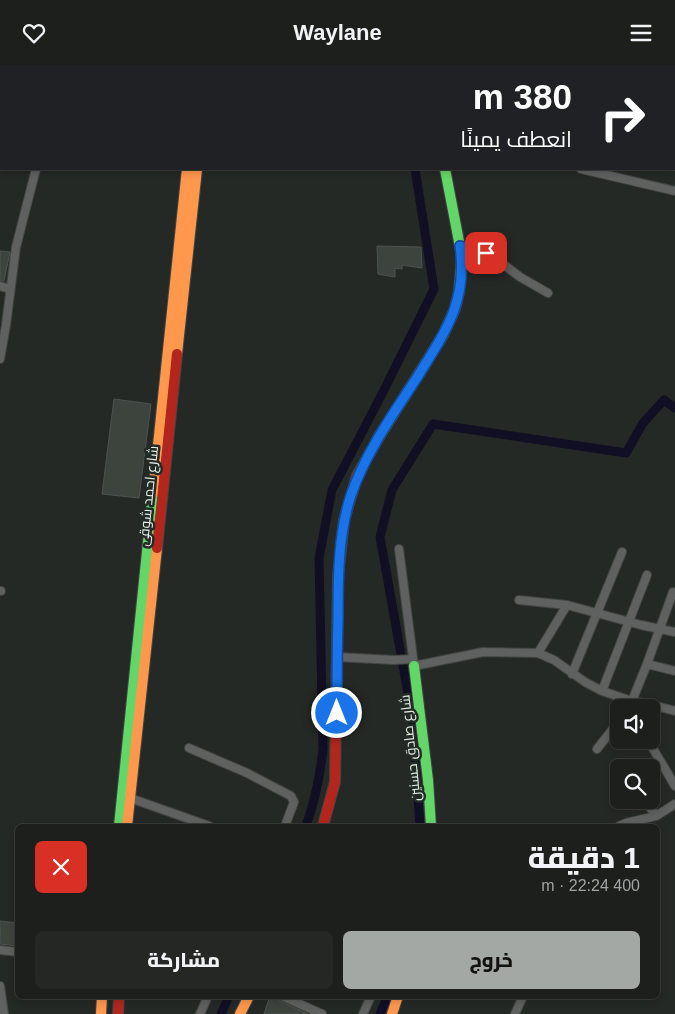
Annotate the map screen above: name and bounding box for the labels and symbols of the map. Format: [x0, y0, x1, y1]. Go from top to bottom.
pin [465, 232, 507, 274]
street label: شارع احمد شوقى [135, 445, 162, 547]
position arrow [310, 686, 362, 738]
street label: شارع صادق حسنين [396, 694, 425, 802]

